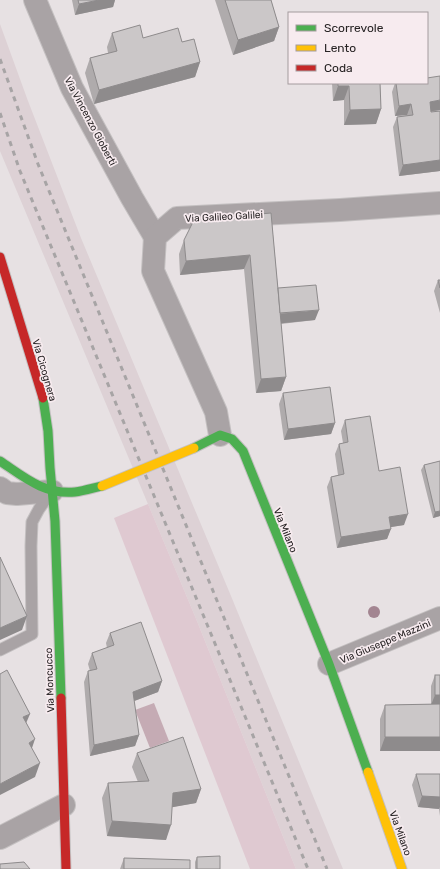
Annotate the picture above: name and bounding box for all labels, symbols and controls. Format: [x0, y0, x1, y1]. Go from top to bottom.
legend [288, 12, 428, 84]
text: Scorrevole [324, 21, 384, 35]
text: Lento [324, 41, 356, 55]
text: Coda [324, 61, 353, 75]
street label: Via Vincenzo Gioberti [62, 75, 119, 168]
street label: Via Galileo Galilei [185, 209, 263, 225]
street label: Via Cicognera [29, 338, 59, 403]
street label: Via Milano [271, 506, 300, 555]
street label: Via Giuseppe Mazzini [338, 617, 433, 666]
street label: Via Moncucco [43, 647, 57, 713]
street label: Via Milano [386, 809, 414, 858]

